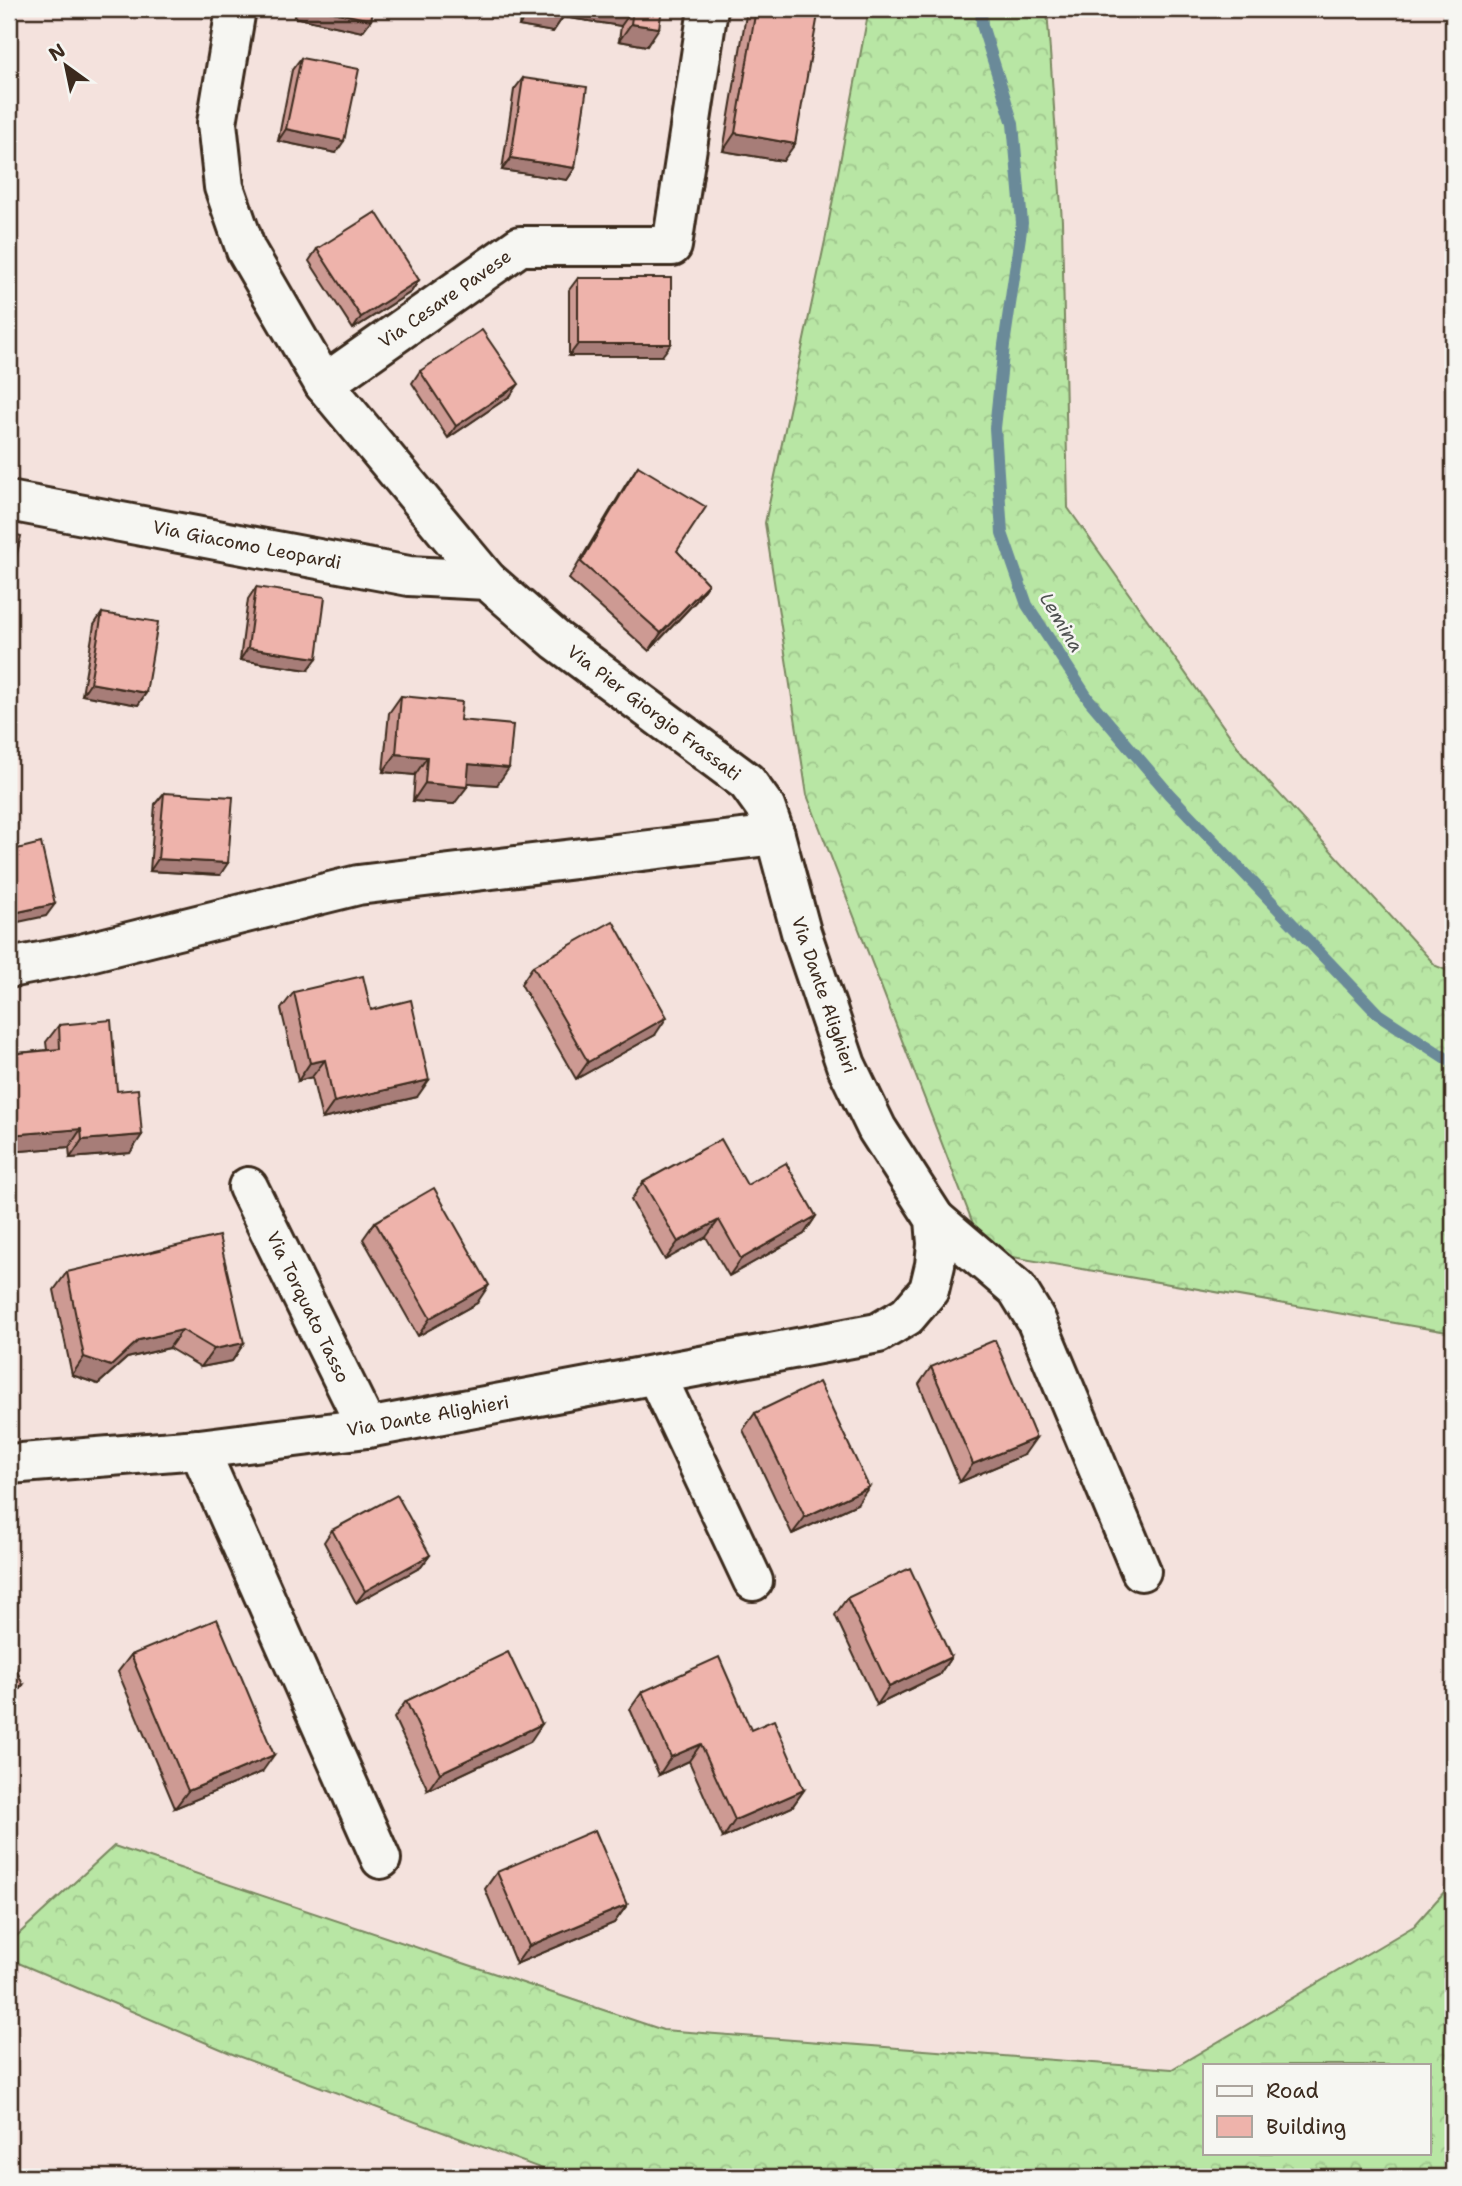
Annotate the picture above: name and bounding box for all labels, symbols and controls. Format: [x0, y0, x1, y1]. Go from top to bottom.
north arrow [32, 32, 102, 102]
text: N [44, 38, 70, 67]
street label: Via Cesare Pavese [374, 244, 516, 354]
street label: Via Giacomo Leopardi [151, 515, 343, 575]
water label: Lemina [1034, 588, 1089, 657]
street label: Via Pier Giorgio Frassati [562, 640, 746, 786]
street label: Via Dante Alighieri [786, 913, 862, 1077]
street label: Via Torquato Tasso [261, 1227, 355, 1387]
street label: Via Dante Alighieri [345, 1390, 511, 1442]
legend [1203, 2064, 1430, 2154]
text: Road [1266, 2077, 1319, 2105]
text: Building [1266, 2113, 1346, 2141]

